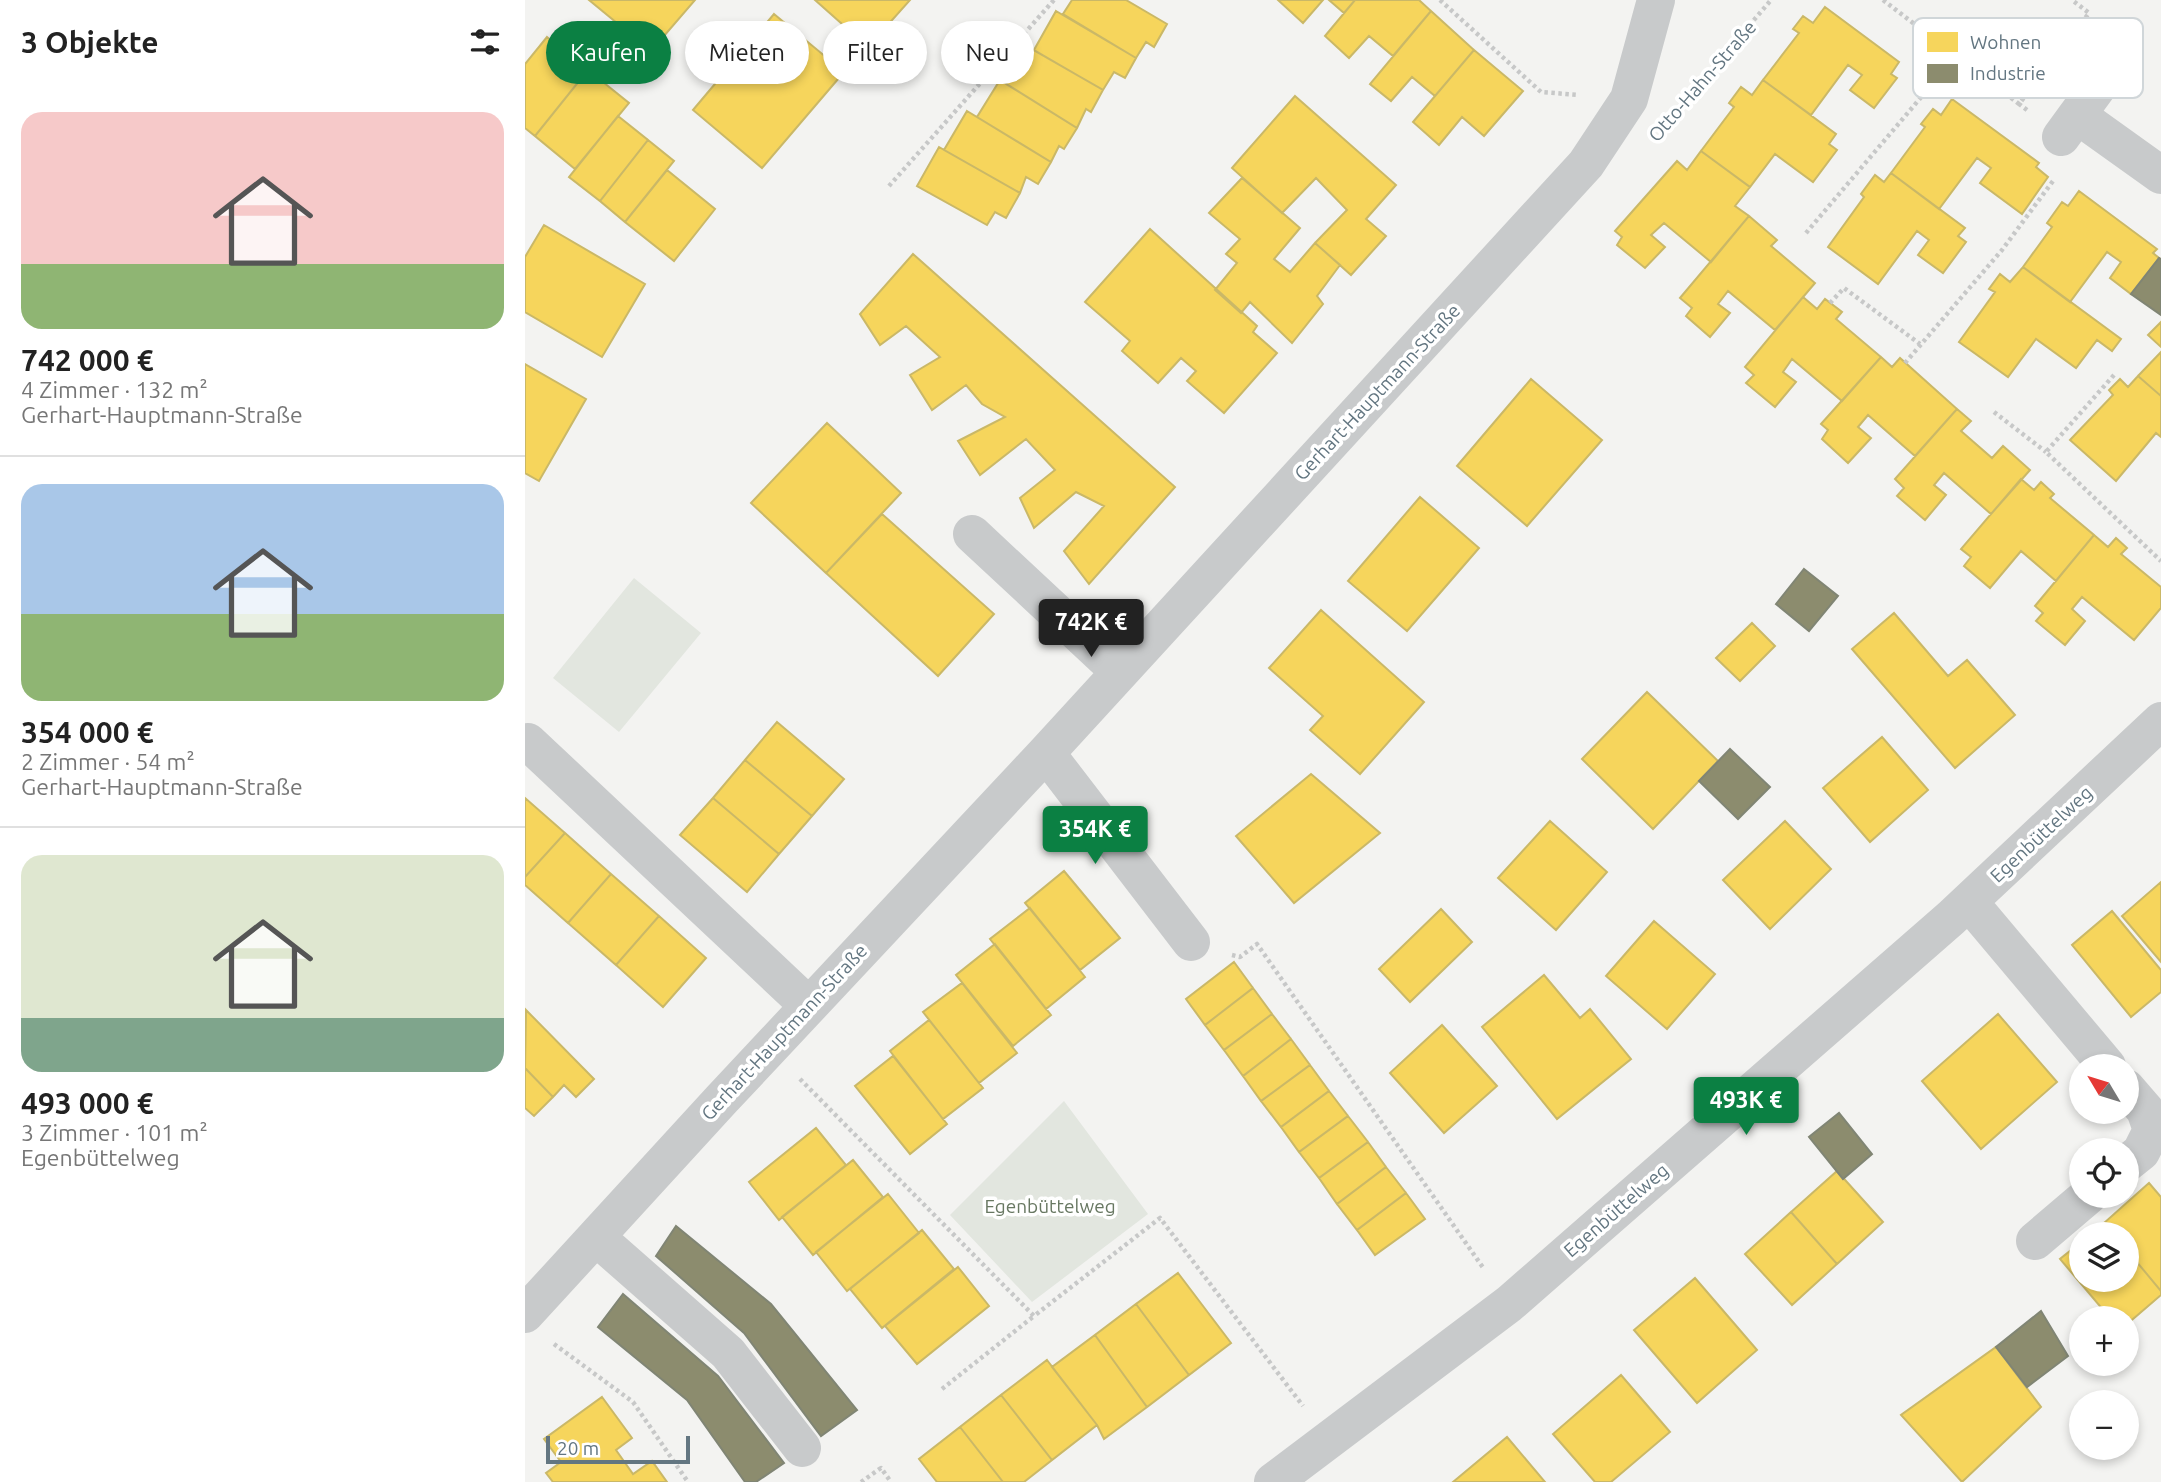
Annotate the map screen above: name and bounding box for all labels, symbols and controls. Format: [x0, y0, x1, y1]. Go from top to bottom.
street label: Otto-Hahn-Straße [1644, 16, 1760, 146]
legend [1913, 18, 2143, 98]
chip: Kaufen [546, 21, 671, 84]
chip: Mieten [685, 21, 809, 84]
chip: Filter [823, 21, 927, 84]
chip: Neu [941, 21, 1034, 84]
icon: filters [466, 23, 504, 61]
text: 3 Objekte [21, 25, 159, 59]
text: Wohnen [1970, 31, 2041, 53]
text: Industrie [1970, 62, 2046, 84]
icon: home [200, 158, 326, 284]
street label: Gerhart-Hauptmann-Straße [1290, 299, 1464, 485]
text: 742 000 € [21, 343, 154, 377]
text: 4 Zimmer · 132 m² [21, 377, 208, 402]
text: Gerhart-Hauptmann-Straße [21, 402, 303, 427]
icon: home [200, 530, 326, 656]
pin: 742K € [1034, 600, 1148, 659]
text: 742K € [1055, 609, 1127, 634]
text: 354 000 € [21, 715, 154, 749]
text: 2 Zimmer · 54 m² [21, 749, 195, 774]
text: Gerhart-Hauptmann-Straße [21, 774, 303, 799]
street label: Egenbüttelweg [1986, 781, 2096, 887]
pin: 354K € [1038, 806, 1152, 866]
text: 354K € [1059, 816, 1131, 841]
icon: home [200, 901, 326, 1027]
street label: Gerhart-Hauptmann-Straße [697, 939, 871, 1125]
north arrow [2069, 1054, 2139, 1124]
map controls [2069, 1054, 2139, 1460]
pin: 493K € [1689, 1078, 1803, 1137]
text: 493 000 € [21, 1086, 154, 1120]
text: 493K € [1710, 1087, 1782, 1112]
text: 3 Zimmer · 101 m² [21, 1120, 208, 1145]
button: locate [2069, 1138, 2139, 1208]
text: Egenbüttelweg [21, 1145, 180, 1170]
street label: Egenbüttelweg [1559, 1159, 1673, 1261]
park label: Egenbüttelweg [984, 1195, 1116, 1217]
button: layers [2069, 1222, 2139, 1292]
button: + [2069, 1306, 2139, 1376]
button: − [2069, 1390, 2139, 1460]
scale bar [546, 1433, 689, 1465]
text: 20 m [557, 1437, 599, 1459]

